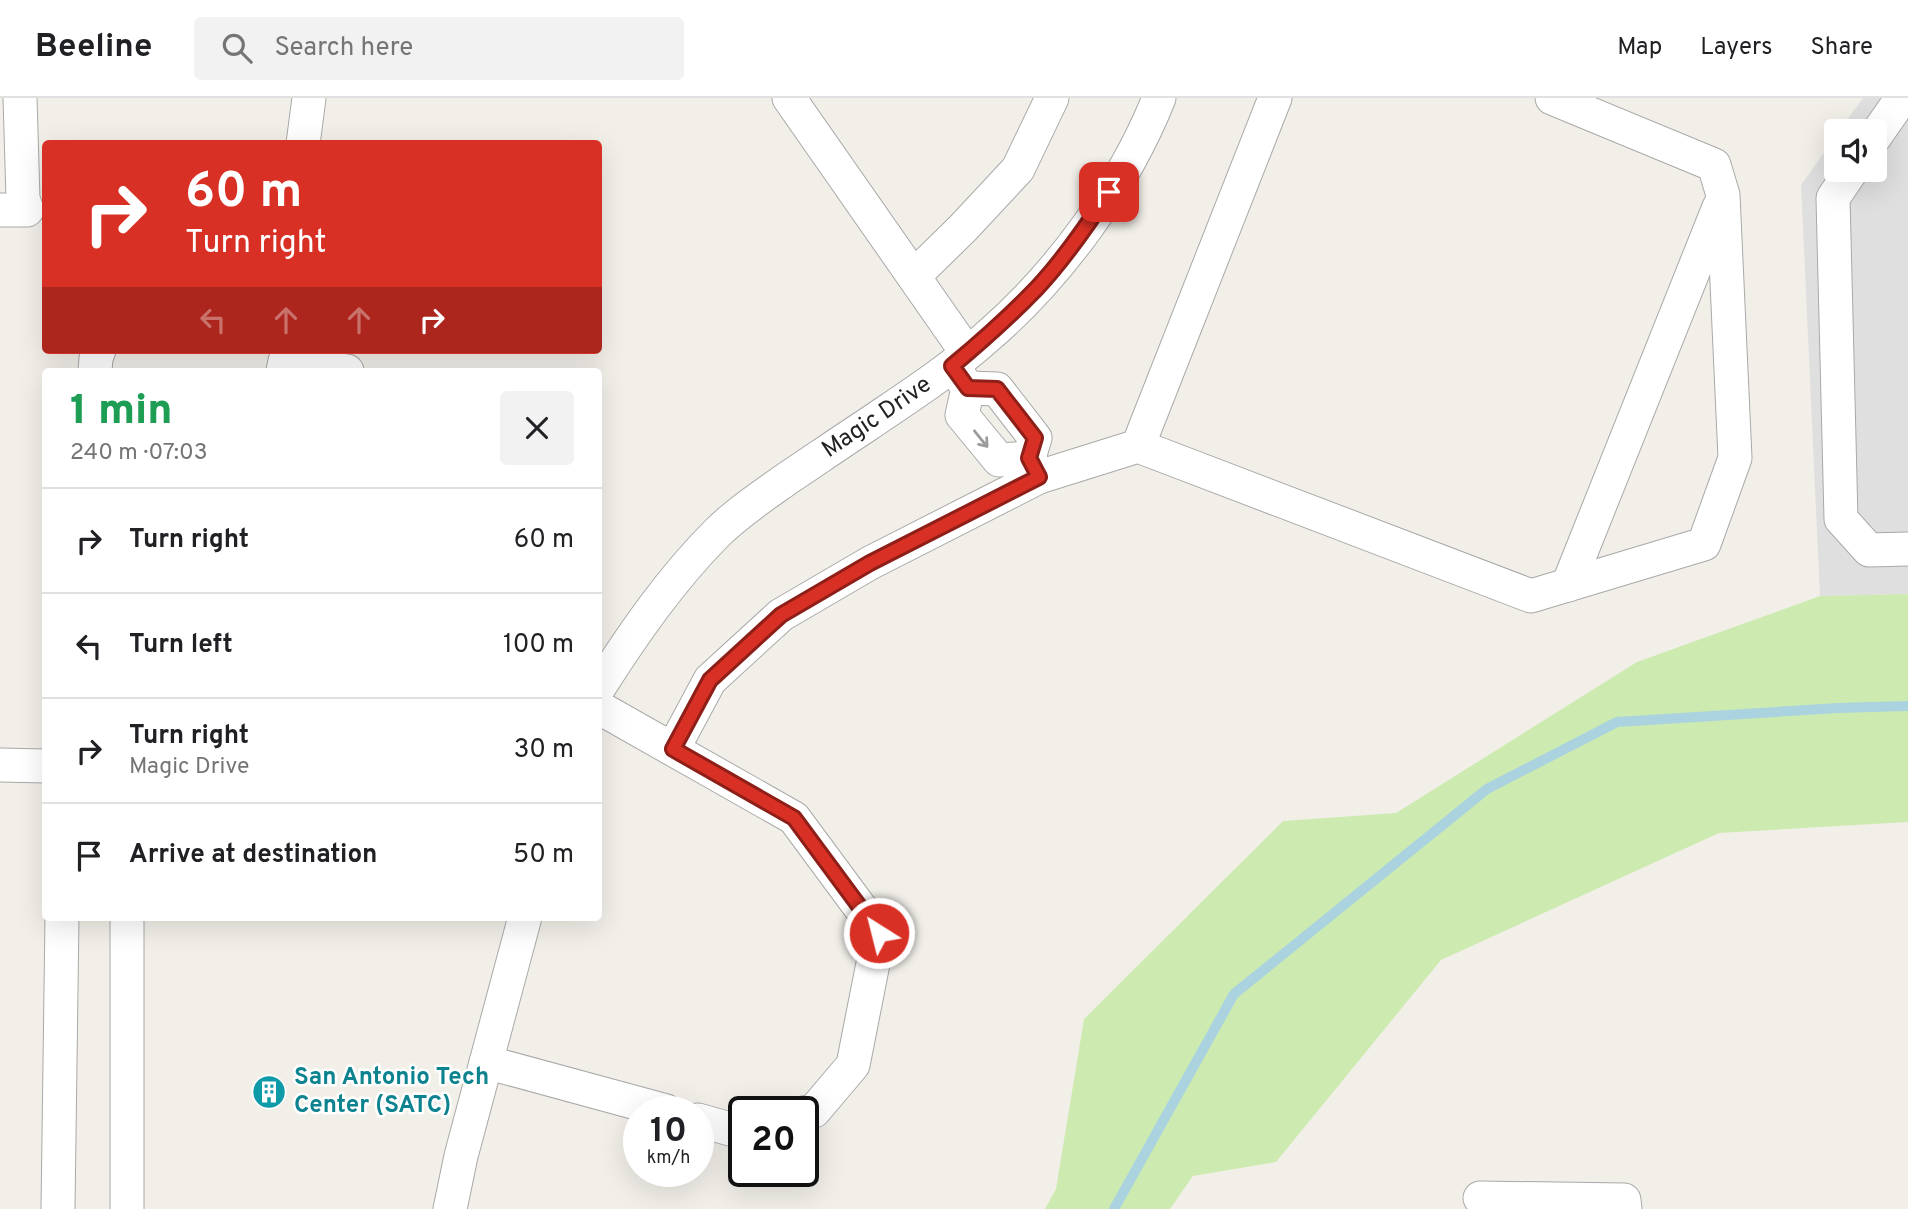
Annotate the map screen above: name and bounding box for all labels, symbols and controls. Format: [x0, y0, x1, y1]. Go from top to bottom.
search box [194, 17, 684, 80]
text: Beeline [35, 27, 152, 69]
icon: search [218, 29, 256, 67]
text: Search here [274, 32, 413, 65]
text: Map [1617, 33, 1662, 63]
text: Layers [1700, 33, 1772, 63]
text: Share [1810, 33, 1873, 63]
map controls [1824, 119, 1887, 182]
button: sound [1824, 119, 1887, 182]
pin [1079, 162, 1139, 222]
text: 60 m [185, 163, 303, 225]
icon: right [70, 168, 161, 259]
icon: arrive [1090, 173, 1128, 211]
text: Turn right [185, 224, 327, 264]
icon: left [194, 301, 232, 339]
icon: ahead [267, 301, 305, 339]
icon: ahead [340, 301, 378, 339]
icon: right [413, 301, 451, 339]
street label: Magic Drive [817, 370, 938, 465]
text: 1 min [70, 386, 173, 439]
button: close [500, 391, 574, 465]
one-way arrow [974, 429, 989, 447]
text: 240 m · 07:03 [70, 439, 208, 468]
icon: right [70, 522, 108, 560]
text: Turn right [129, 524, 249, 557]
text: 60 m [514, 524, 574, 557]
icon: left [70, 627, 108, 665]
text: Turn left [129, 629, 233, 662]
text: 100 m [503, 629, 574, 662]
text: Turn right [129, 720, 249, 753]
icon: right [70, 732, 108, 770]
text: 30 m [514, 734, 574, 767]
text: Magic Drive [129, 753, 249, 782]
icon: arrive [70, 837, 108, 875]
text: Arrive at destination [129, 839, 377, 872]
text: 50 m [513, 839, 574, 872]
position arrow [842, 896, 916, 970]
place label: San Antonio Tech Center (SATC) [294, 1063, 489, 1121]
building icon: San Antonio Tech Center (SATC) [250, 1073, 288, 1111]
speed limit sign: 20 [728, 1096, 819, 1187]
text: 10 [650, 1110, 687, 1154]
text: km/h [647, 1147, 690, 1170]

